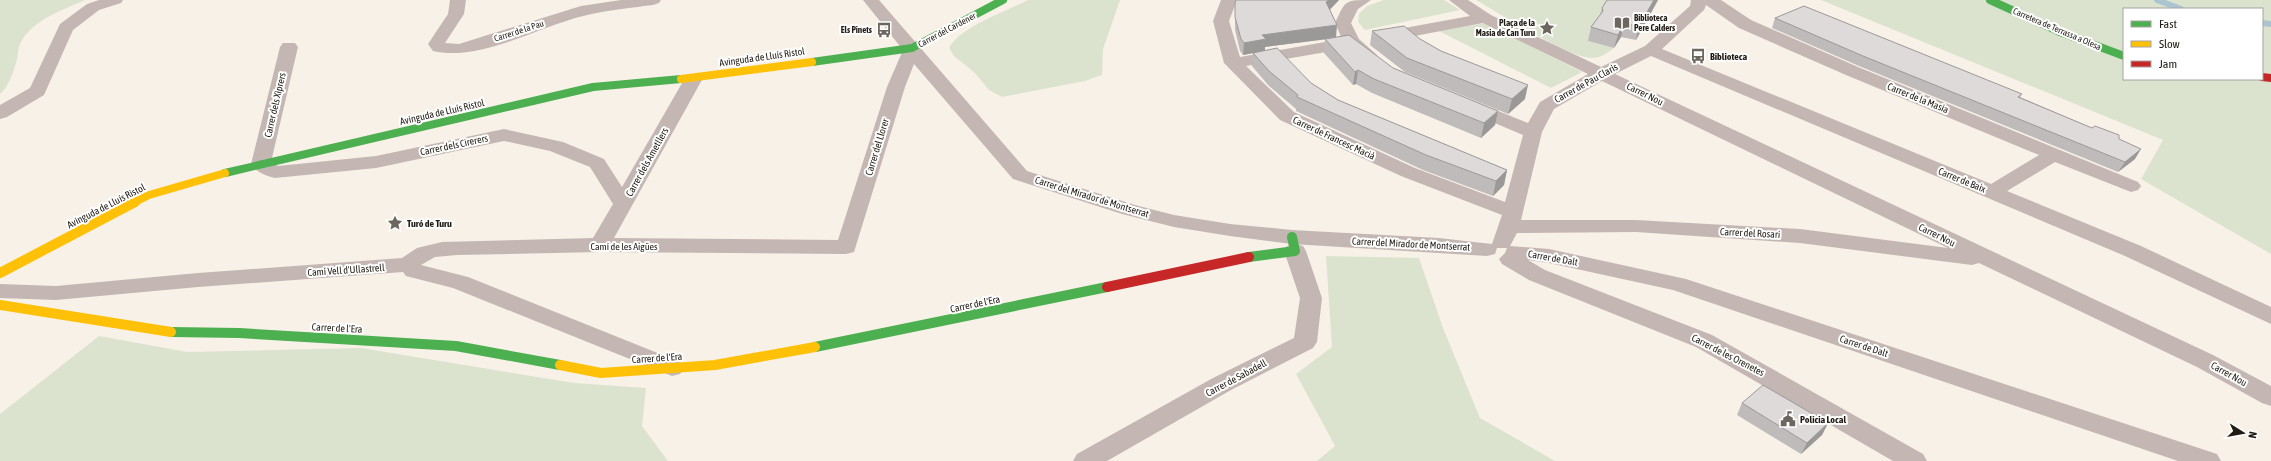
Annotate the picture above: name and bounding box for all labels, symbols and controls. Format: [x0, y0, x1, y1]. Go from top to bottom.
street label: Carretera de Terrassa a Olesa [2011, 6, 2103, 52]
legend [2123, 8, 2263, 80]
street label: Carrer del Cardener [916, 10, 978, 49]
place label: Biblioteca Pere Calders [1634, 13, 1676, 33]
library icon: Biblioteca Pere Calders [1613, 14, 1631, 32]
text: Fast [2159, 17, 2177, 31]
street label: Carrer de la Pau [493, 18, 545, 44]
place label: Plaça de la Masia de Can Turu [1476, 18, 1536, 38]
place icon: Plaça de la Masia de Can Turu [1538, 19, 1556, 37]
bus stop icon: Els Pinets [875, 21, 893, 39]
place label: Els Pinets [841, 25, 873, 35]
text: Slow [2159, 37, 2180, 51]
street label: Avinguda de Lluís Ristol [719, 46, 806, 68]
bus stop icon: Biblioteca [1689, 47, 1707, 65]
place label: Biblioteca [1710, 51, 1747, 62]
text: Jam [2159, 57, 2177, 71]
street label: Carrer de Pau Claris [1552, 61, 1620, 105]
street label: Carrer dels Xiprers [262, 71, 288, 139]
street label: Carrer Nou [1625, 80, 1665, 108]
street label: Carrer de la Masia [1886, 81, 1951, 115]
street label: Avinguda de Lluís Ristol [399, 97, 486, 127]
street label: Carrer de Francesc Macià [1291, 114, 1377, 162]
street label: Carrer del Llorer [863, 116, 891, 177]
street label: Carrer dels Ametllers [624, 125, 671, 198]
street label: Carrer dels Cirerers [419, 132, 489, 158]
street label: Carrer de Baix [1937, 165, 1987, 195]
street label: Carrer del Mirador de Montserrat [1034, 174, 1150, 220]
street label: Avinguda de Lluís Ristol [65, 181, 147, 230]
place icon: Turó de Turu [386, 214, 404, 232]
place label: Turó de Turu [407, 218, 452, 229]
street label: Carrer Nou [1917, 221, 1957, 249]
street label: Carrer del Rosari [1720, 226, 1780, 240]
street label: Carrer del Mirador de Montserrat [1352, 235, 1471, 253]
street label: Camí de les Aigües [590, 241, 658, 252]
street label: Carrer de Dalt [1527, 248, 1579, 268]
street label: Camí Vell d'Ullastrell [307, 262, 385, 278]
street label: Carrer de l'Era [949, 293, 1001, 315]
street label: Carrer de l'Era [311, 321, 363, 335]
street label: Carrer de les Orenetes [1690, 332, 1767, 378]
street label: Carrer de Dalt [1838, 333, 1890, 359]
street label: Carrer de l'Era [631, 351, 683, 365]
street label: Carrer de Sabadell [1204, 357, 1269, 399]
street label: Carrer Nou [2209, 360, 2249, 388]
public building icon: Policia Local [1779, 410, 1797, 428]
north arrow [2223, 413, 2263, 453]
place label: Policia Local [1800, 414, 1846, 425]
text: N [2246, 431, 2259, 439]

